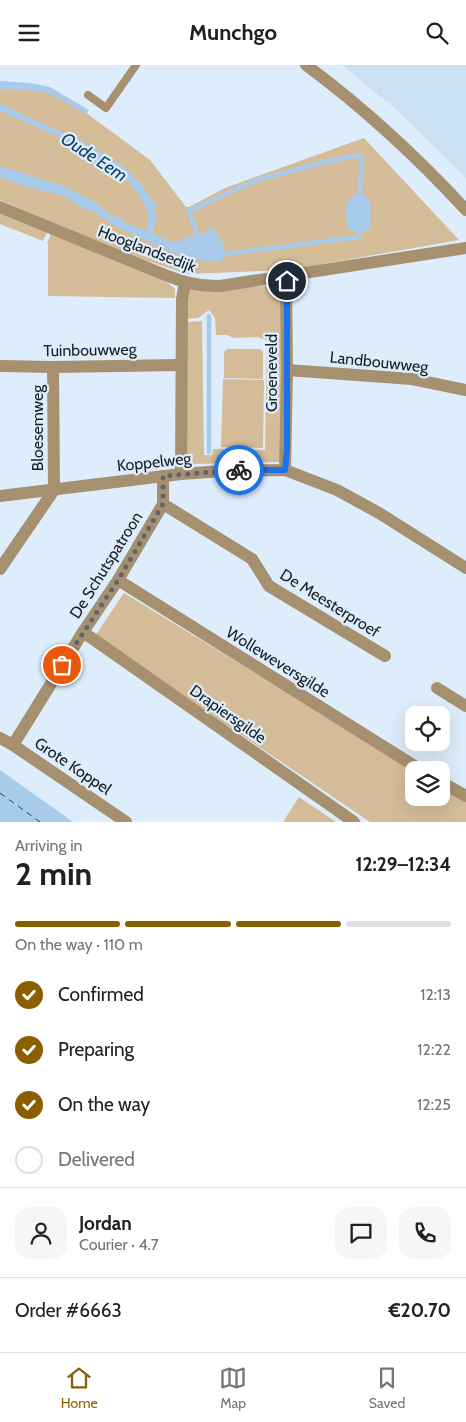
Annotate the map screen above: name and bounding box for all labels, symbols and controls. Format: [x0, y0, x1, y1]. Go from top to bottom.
icon: menu [15, 19, 43, 47]
text: Munchgo [189, 19, 277, 46]
icon: search [423, 19, 451, 47]
water label: Oude Eem [57, 127, 131, 187]
street label: Hooglandsedijk [95, 222, 200, 277]
pin [266, 260, 308, 302]
icon: home [273, 267, 301, 295]
street label: Groeneveld [262, 334, 281, 412]
street label: Tuinbouwweg [43, 340, 138, 360]
street label: Landbouwweg [329, 347, 430, 377]
street label: Bloesemweg [28, 384, 47, 471]
courier [214, 445, 264, 495]
street label: Koppelweg [116, 449, 193, 475]
icon: bike [225, 456, 253, 484]
street label: De Schutspatroon [66, 508, 146, 622]
street label: De Meesterproef [277, 565, 384, 642]
street label: Wolleweversgilde [223, 623, 333, 701]
pin [41, 644, 83, 686]
icon: bag [48, 651, 76, 679]
street label: Drapiersgilde [186, 681, 270, 747]
map controls [405, 706, 450, 806]
button: locate [405, 706, 450, 751]
street label: Grote Koppel [31, 733, 115, 799]
button: layers [405, 761, 450, 806]
text: Arriving in [15, 836, 82, 855]
text: 12:29–12:34 [355, 853, 451, 876]
text: 2 min [15, 854, 92, 893]
text: On the way · 110 m [15, 935, 143, 954]
icon: check [15, 981, 43, 1009]
text: Confirmed [58, 983, 144, 1006]
text: 12:13 [420, 985, 451, 1004]
icon: check [15, 1036, 43, 1064]
text: Preparing [58, 1038, 134, 1061]
text: 12:22 [417, 1040, 451, 1059]
icon: check [15, 1091, 43, 1119]
text: On the way [58, 1093, 150, 1116]
text: 12:25 [417, 1095, 451, 1114]
text: Delivered [58, 1148, 135, 1171]
button: person [15, 1207, 67, 1259]
button: chat [335, 1207, 387, 1259]
button: phone [399, 1207, 451, 1259]
text: Jordan [79, 1212, 132, 1235]
text: Courier · 4.7 [79, 1235, 159, 1254]
text: Order #6663 [15, 1299, 122, 1322]
text: €20.70 [388, 1299, 451, 1322]
tab: Home [61, 1364, 98, 1412]
tab: Map [219, 1364, 247, 1412]
tab: Saved [369, 1364, 405, 1412]

